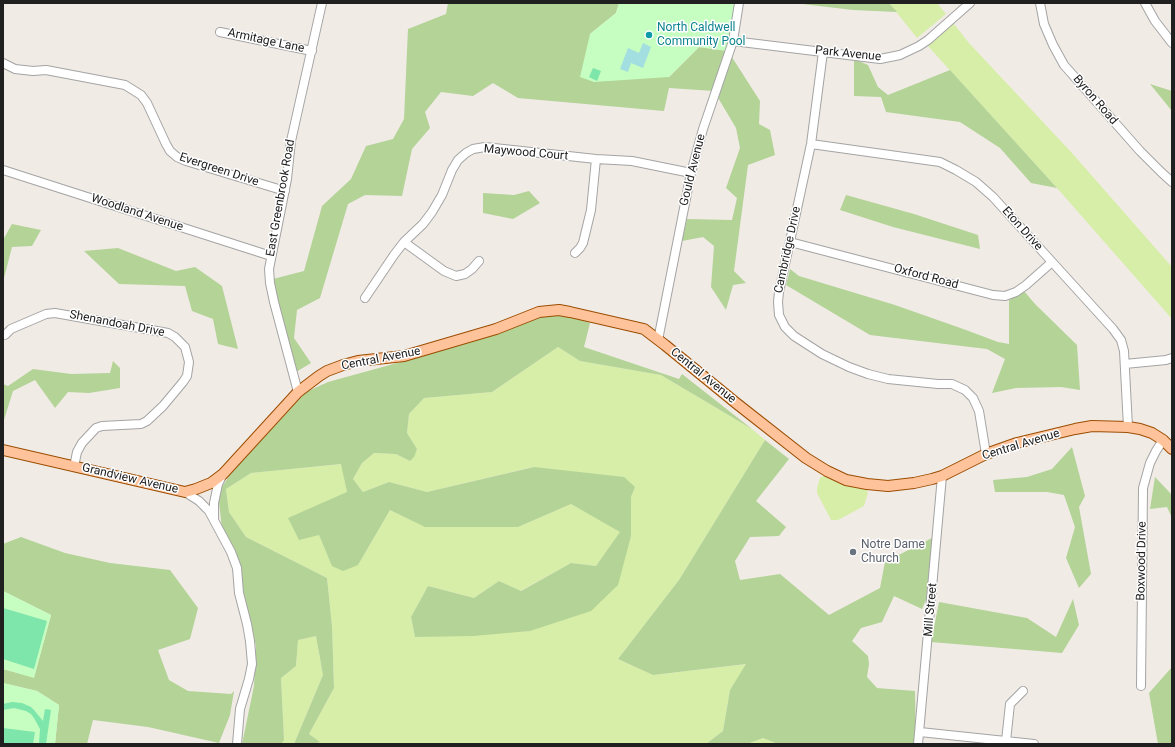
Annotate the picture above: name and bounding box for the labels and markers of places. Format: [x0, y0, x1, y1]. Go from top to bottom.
place label: North Caldwell Community Pool [657, 21, 746, 49]
marker: North Caldwell Community Pool [644, 30, 654, 40]
place label: Notre Dame Church [861, 538, 925, 566]
marker: Notre Dame Church [848, 547, 858, 557]

